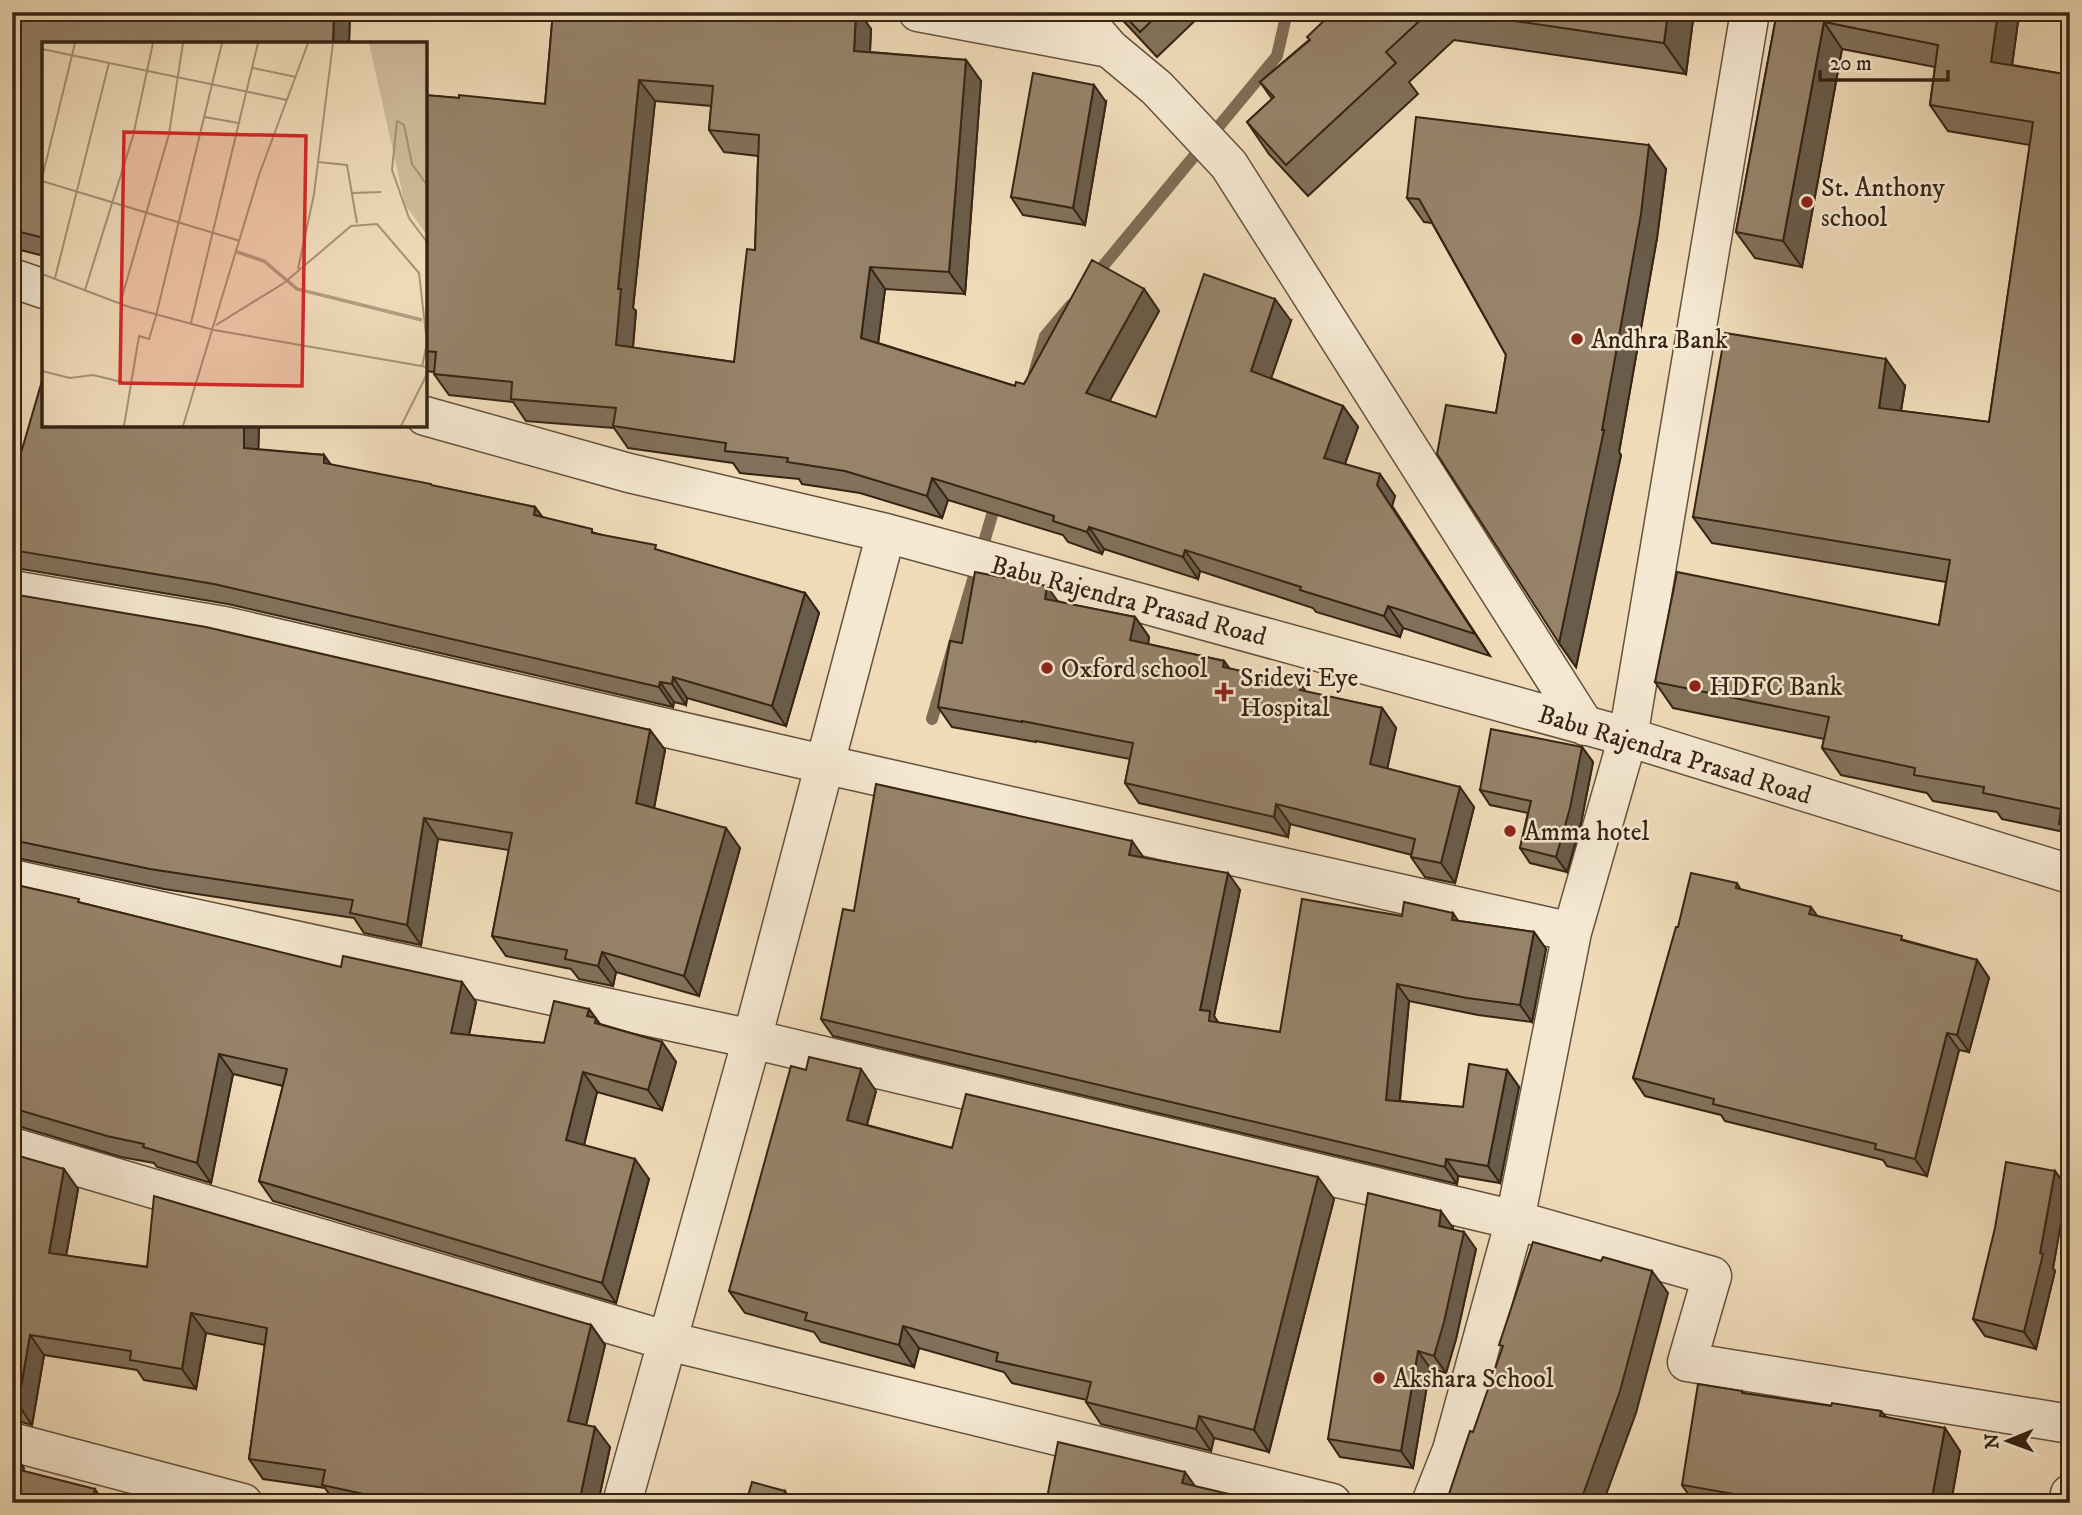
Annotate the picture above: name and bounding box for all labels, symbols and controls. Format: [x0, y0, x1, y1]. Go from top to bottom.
scale bar [1820, 38, 1947, 82]
inset map [42, 42, 427, 427]
text: 20 m [1830, 51, 1872, 77]
place label: St. Anthony school [1821, 172, 1946, 235]
marker: St. Anthony school [1799, 194, 1815, 210]
place label: Andhra Bank [1591, 324, 1728, 357]
marker: Andhra Bank [1569, 331, 1585, 347]
street label: Babu Rajendra Prasad Road [987, 549, 1270, 654]
place label: Oxford school [1061, 653, 1208, 686]
marker: Oxford school [1039, 660, 1055, 676]
place label: Sridevi Eye Hospital [1240, 662, 1358, 725]
place label: HDFC Bank [1709, 671, 1843, 704]
marker: HDFC Bank [1687, 678, 1703, 694]
marker: Sridevi Eye Hospital [1214, 682, 1234, 702]
street label: Babu Rajendra Prasad Road [1534, 698, 1815, 813]
place label: Amma hotel [1524, 816, 1650, 849]
marker: Amma hotel [1502, 823, 1518, 839]
place label: Akshara School [1393, 1363, 1554, 1396]
marker: Akshara School [1371, 1370, 1387, 1386]
north arrow [1974, 1406, 2044, 1476]
text: N [1981, 1433, 2004, 1449]

